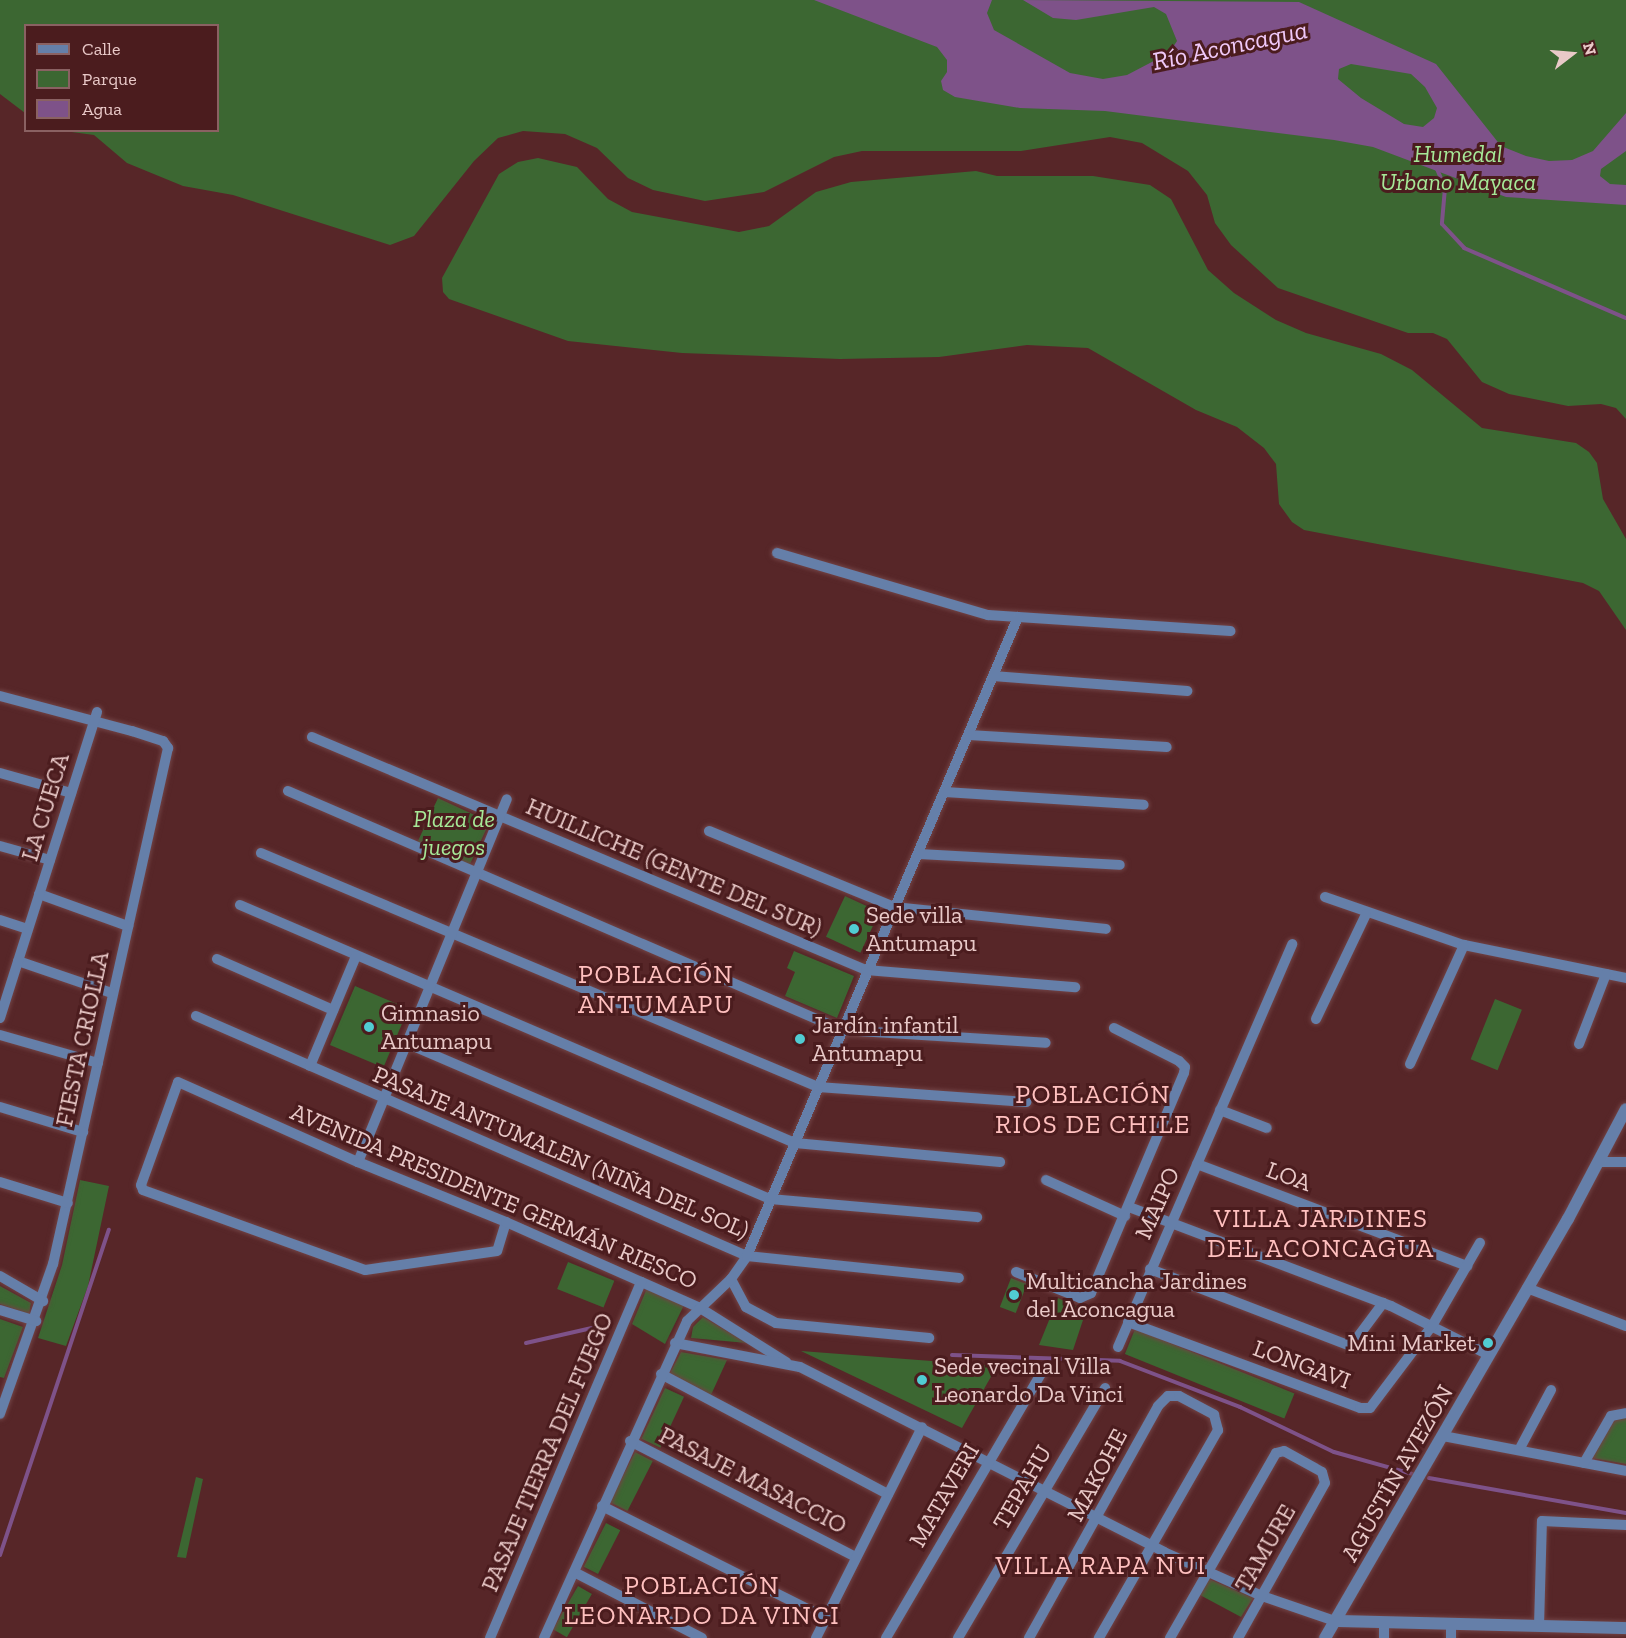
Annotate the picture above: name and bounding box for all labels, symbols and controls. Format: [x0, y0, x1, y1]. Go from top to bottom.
water label: Río Aconcagua [1149, 14, 1311, 78]
legend [24, 24, 219, 132]
north arrow [1542, 24, 1602, 84]
text: Calle [82, 38, 120, 60]
text: N [1579, 40, 1601, 57]
text: Parque [82, 68, 137, 90]
text: Agua [82, 98, 122, 120]
park label: Humedal Urbano Mayaca [1380, 140, 1536, 196]
street label: LA CUECA [15, 749, 75, 865]
street label: HUILLICHE (GENTE DEL SUR) [522, 791, 826, 943]
park label: Plaza de juegos [413, 805, 495, 861]
place label: Sede villa Antumapu [866, 901, 977, 957]
marker: Sede villa Antumapu [847, 922, 861, 936]
street label: FIESTA CRIOLLA [49, 948, 115, 1130]
district label: POBLACIÓN ANTUMAPU [578, 959, 734, 1020]
place label: Gimnasio Antumapu [381, 999, 492, 1055]
place label: Jardín infantil Antumapu [812, 1011, 959, 1067]
marker: Gimnasio Antumapu [362, 1020, 376, 1034]
marker: Jardín infantil Antumapu [793, 1032, 807, 1046]
street label: PASAJE ANTUMALEN (NIÑA DEL SOL) [368, 1059, 754, 1245]
district label: POBLACIÓN RIOS DE CHILE [995, 1079, 1191, 1140]
street label: AVENIDA PRESIDENTE GERMÁN RIESCO [286, 1097, 702, 1295]
street label: LOA [1263, 1155, 1315, 1197]
street label: MAIPO [1128, 1163, 1186, 1243]
district label: VILLA JARDINES DEL ACONCAGUA [1207, 1203, 1435, 1264]
place label: Multicancha Jardines del Aconcagua [1026, 1267, 1248, 1323]
marker: Multicancha Jardines del Aconcagua [1007, 1288, 1021, 1302]
street label: PASAJE TIERRA DEL FUEGO [475, 1307, 619, 1597]
place label: Mini Market [1347, 1329, 1476, 1357]
street label: LONGAVI [1250, 1333, 1354, 1395]
marker: Mini Market [1481, 1336, 1495, 1350]
place label: Sede vecinal Villa Leonardo Da Vinci [934, 1352, 1124, 1408]
marker: Sede vecinal Villa Leonardo Da Vinci [915, 1373, 929, 1387]
street label: AGUSTÍN AVEZÓN [1335, 1379, 1459, 1567]
street label: PASAJE MASACCIO [655, 1420, 851, 1540]
street label: MAKOHE [1061, 1424, 1133, 1526]
street label: MATAVERI [903, 1438, 985, 1552]
street label: TEPAHU [986, 1440, 1058, 1534]
street label: TAMURE [1228, 1499, 1302, 1597]
district label: VILLA RAPA NUI [995, 1550, 1207, 1582]
district label: POBLACIÓN LEONARDO DA VINCI [563, 1570, 841, 1631]

